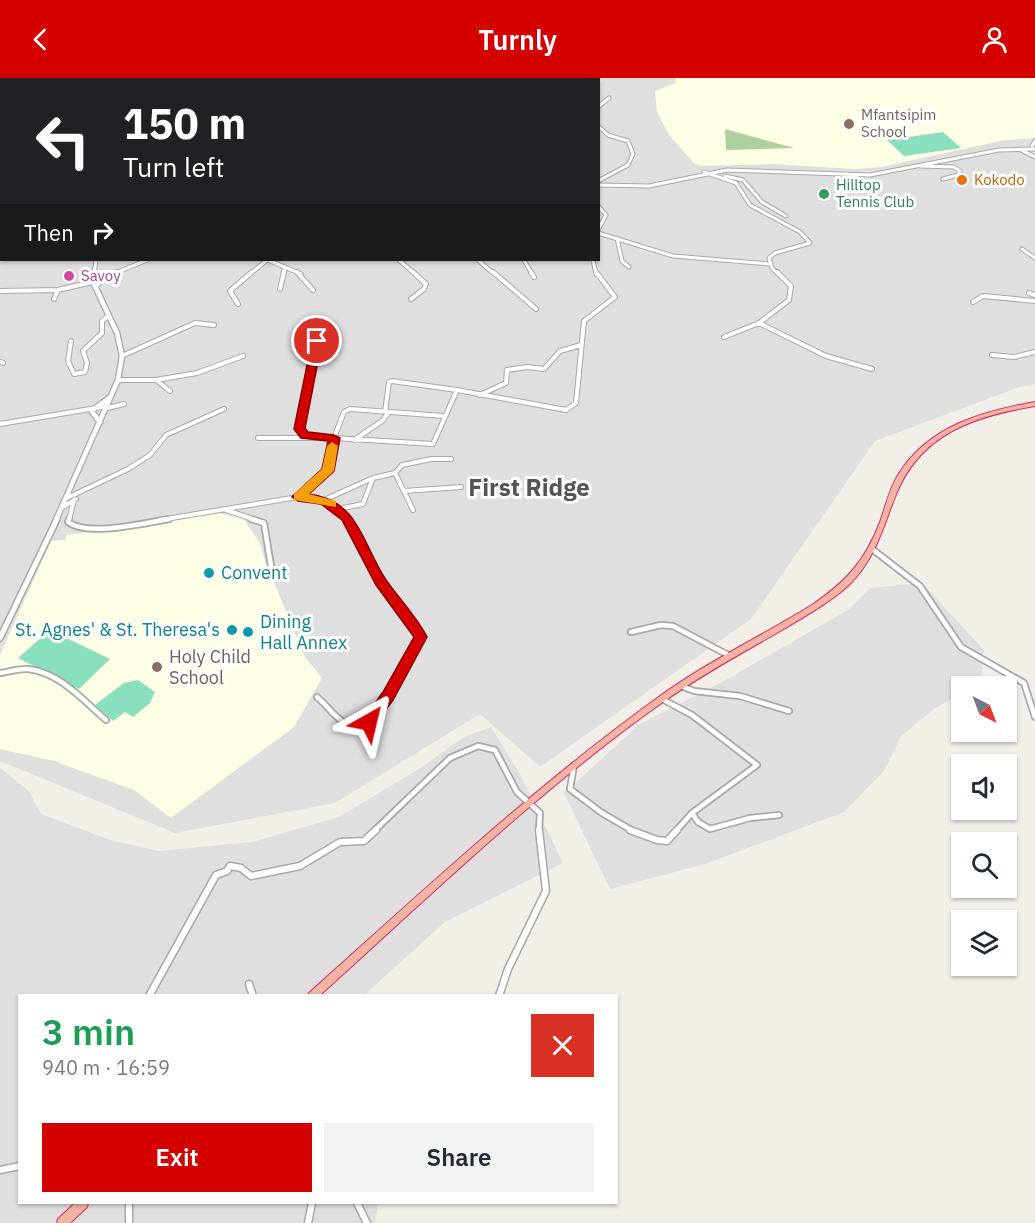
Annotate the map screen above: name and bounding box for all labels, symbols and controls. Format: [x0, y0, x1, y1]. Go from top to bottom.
text: Turnly [478, 22, 557, 57]
icon: back [24, 23, 57, 56]
icon: person [978, 23, 1011, 56]
text: 150 m [123, 96, 246, 151]
icon: left [24, 102, 102, 180]
place label: Mfantsipim School [861, 105, 936, 141]
marker: Mfantsipim School [842, 117, 856, 131]
text: Turn left [123, 149, 224, 184]
place label: Kokodo [974, 170, 1025, 189]
marker: Kokodo [955, 173, 969, 187]
place label: Hilltop Tennis Club [836, 175, 914, 211]
marker: Hilltop Tennis Club [817, 187, 831, 201]
icon: right [86, 216, 119, 249]
text: Then [24, 218, 74, 247]
place label: Savoy [81, 266, 121, 285]
marker: Savoy [62, 269, 76, 283]
pin [291, 315, 342, 366]
icon: arrive [300, 324, 333, 357]
district label: First Ridge [468, 471, 590, 503]
place label: Convent [221, 561, 287, 584]
marker: Convent [202, 566, 216, 580]
place label: Dining Hall Annex [260, 610, 347, 654]
place label: St. Agnes' & St. Theresa's [15, 618, 220, 641]
marker: St. Agnes' & St. Theresa's [225, 623, 239, 637]
marker: Dining Hall Annex [241, 625, 255, 639]
place label: Holy Child School [169, 645, 251, 689]
marker: Holy Child School [150, 660, 164, 674]
north arrow [951, 676, 1017, 742]
map controls [951, 676, 1017, 976]
position arrow [337, 690, 401, 754]
button: sound [951, 754, 1017, 820]
button: search [951, 832, 1017, 898]
button: layers [951, 910, 1017, 976]
text: 3 min [42, 1008, 135, 1055]
button: close [531, 1014, 594, 1077]
text: 940 m · 16:59 [42, 1054, 170, 1081]
button: Exit [42, 1123, 312, 1192]
button: Share [324, 1123, 594, 1192]

